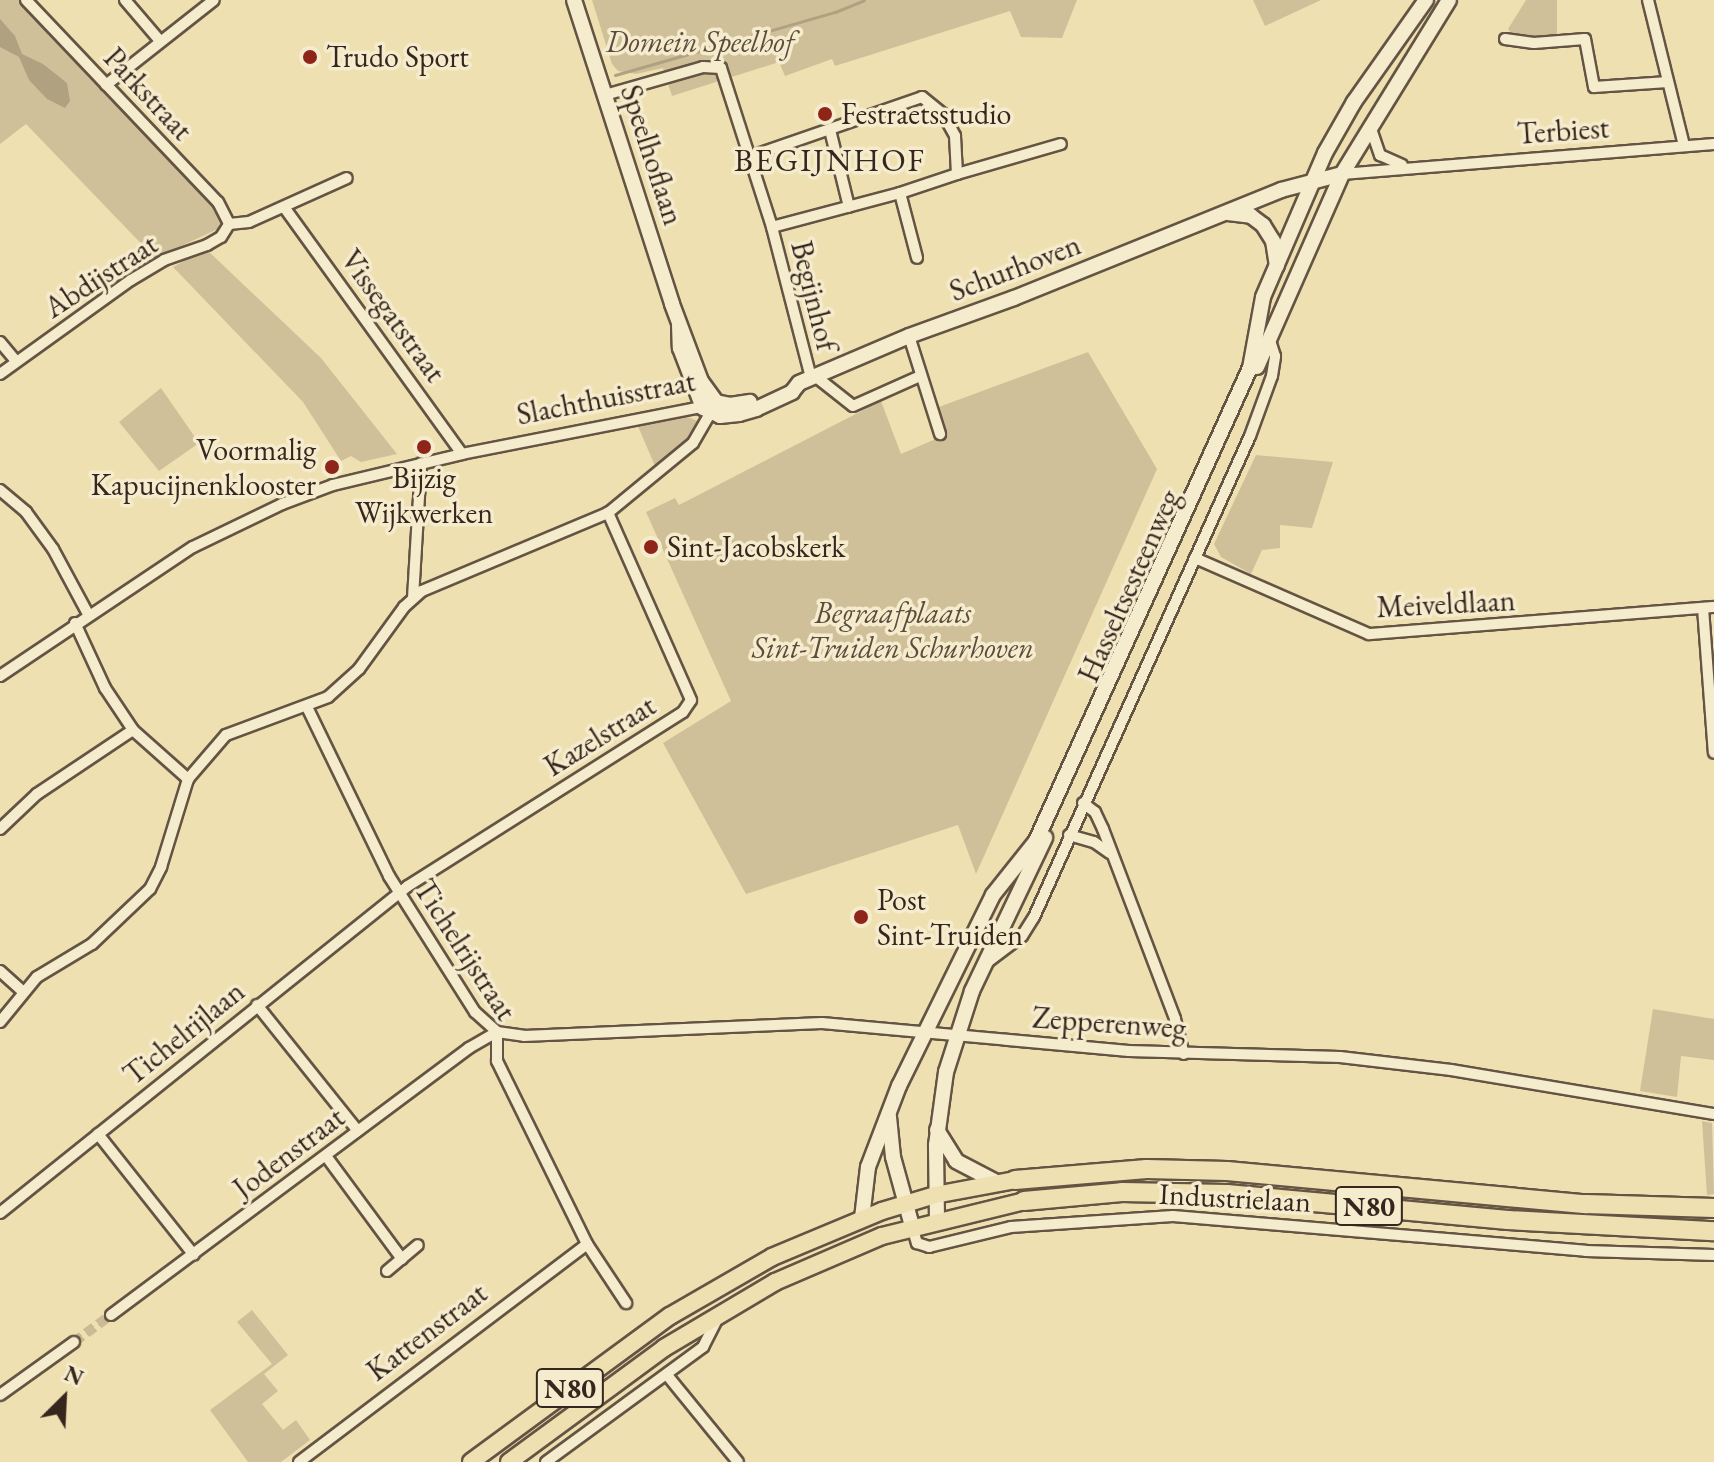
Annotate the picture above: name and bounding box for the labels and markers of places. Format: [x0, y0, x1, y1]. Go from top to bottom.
place label: Trudo Sport [326, 39, 469, 75]
marker: Trudo Sport [301, 48, 319, 66]
place label: Festraetsstudio [841, 96, 1011, 132]
marker: Festraetsstudio [816, 105, 834, 123]
place label: Voormalig Kapucijnenklooster [91, 432, 316, 502]
marker: Bijzig Wijkwerken [415, 438, 433, 456]
marker: Voormalig Kapucijnenklooster [323, 458, 341, 476]
place label: Bijzig Wijkwerken [355, 460, 493, 530]
place label: Sint-Jacobskerk [667, 529, 845, 565]
marker: Sint-Jacobskerk [642, 538, 660, 556]
place label: Post Sint-Truiden [877, 882, 1023, 952]
marker: Post Sint-Truiden [852, 908, 870, 926]

